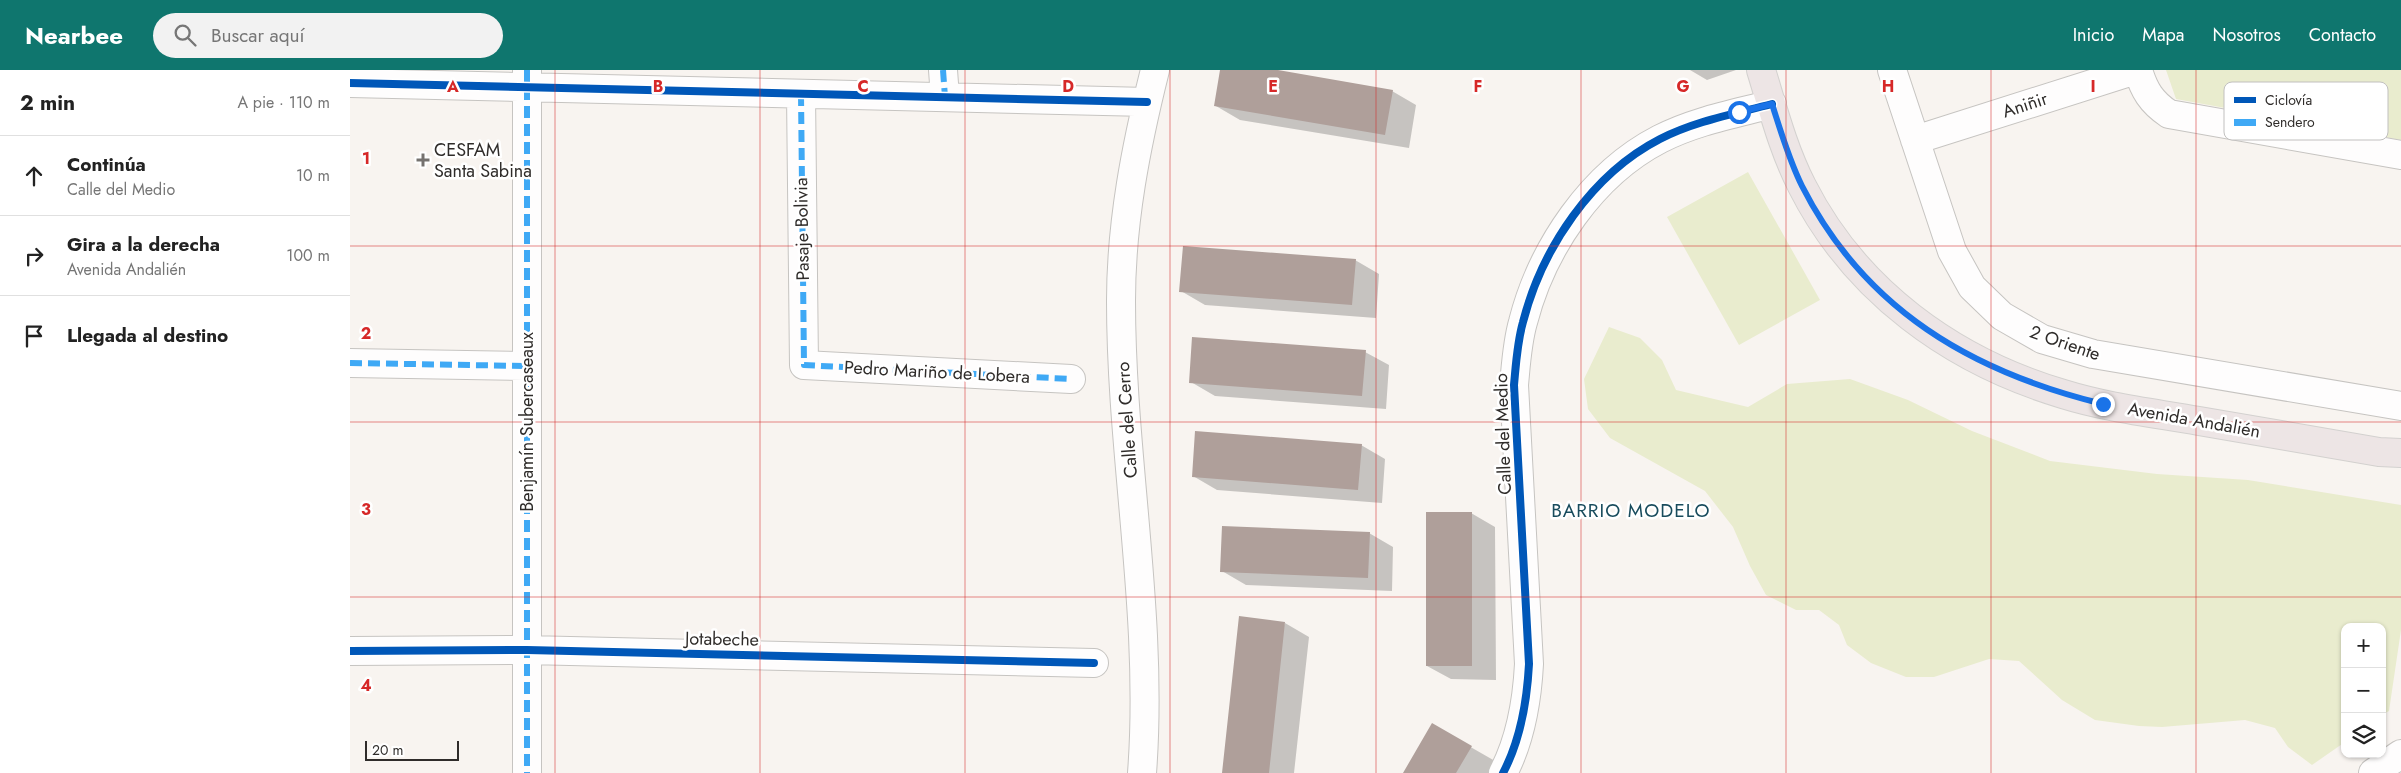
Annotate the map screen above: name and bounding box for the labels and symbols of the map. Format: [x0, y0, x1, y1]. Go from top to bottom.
text: A [446, 75, 459, 98]
text: B [653, 75, 663, 98]
text: C [857, 75, 869, 98]
text: D [1062, 75, 1074, 98]
text: E [1268, 75, 1278, 98]
text: F [1474, 75, 1482, 98]
text: G [1676, 75, 1690, 98]
text: H [1882, 75, 1894, 98]
text: I [2090, 75, 2096, 98]
legend [2224, 82, 2388, 140]
street label: Aniñir [1999, 85, 2052, 125]
text: Ciclovía [2265, 90, 2312, 110]
route start [1728, 101, 1751, 124]
text: Sendero [2265, 112, 2315, 132]
place label: CESFAM Santa Sabina [434, 137, 532, 184]
text: 1 [362, 147, 370, 170]
marker: CESFAM Santa Sabina [416, 153, 430, 167]
street label: Pasaje Bolivia [788, 177, 816, 281]
street label: 2 Oriente [2026, 319, 2104, 367]
text: 2 [361, 322, 371, 345]
street label: Benjamín Subercaseaux [514, 332, 540, 512]
street label: Pedro Mariño de Lobera [843, 354, 1031, 390]
street label: Calle del Cerro [1110, 361, 1144, 479]
street label: Calle del Medio [1488, 373, 1518, 495]
route end [2092, 393, 2115, 416]
street label: Avenida Andalién [2126, 396, 2262, 444]
district label: BARRIO MODELO [1551, 497, 1711, 524]
text: 3 [361, 498, 371, 521]
street label: Jotabeche [683, 625, 759, 653]
text: 4 [360, 674, 372, 697]
scale bar [365, 738, 459, 761]

